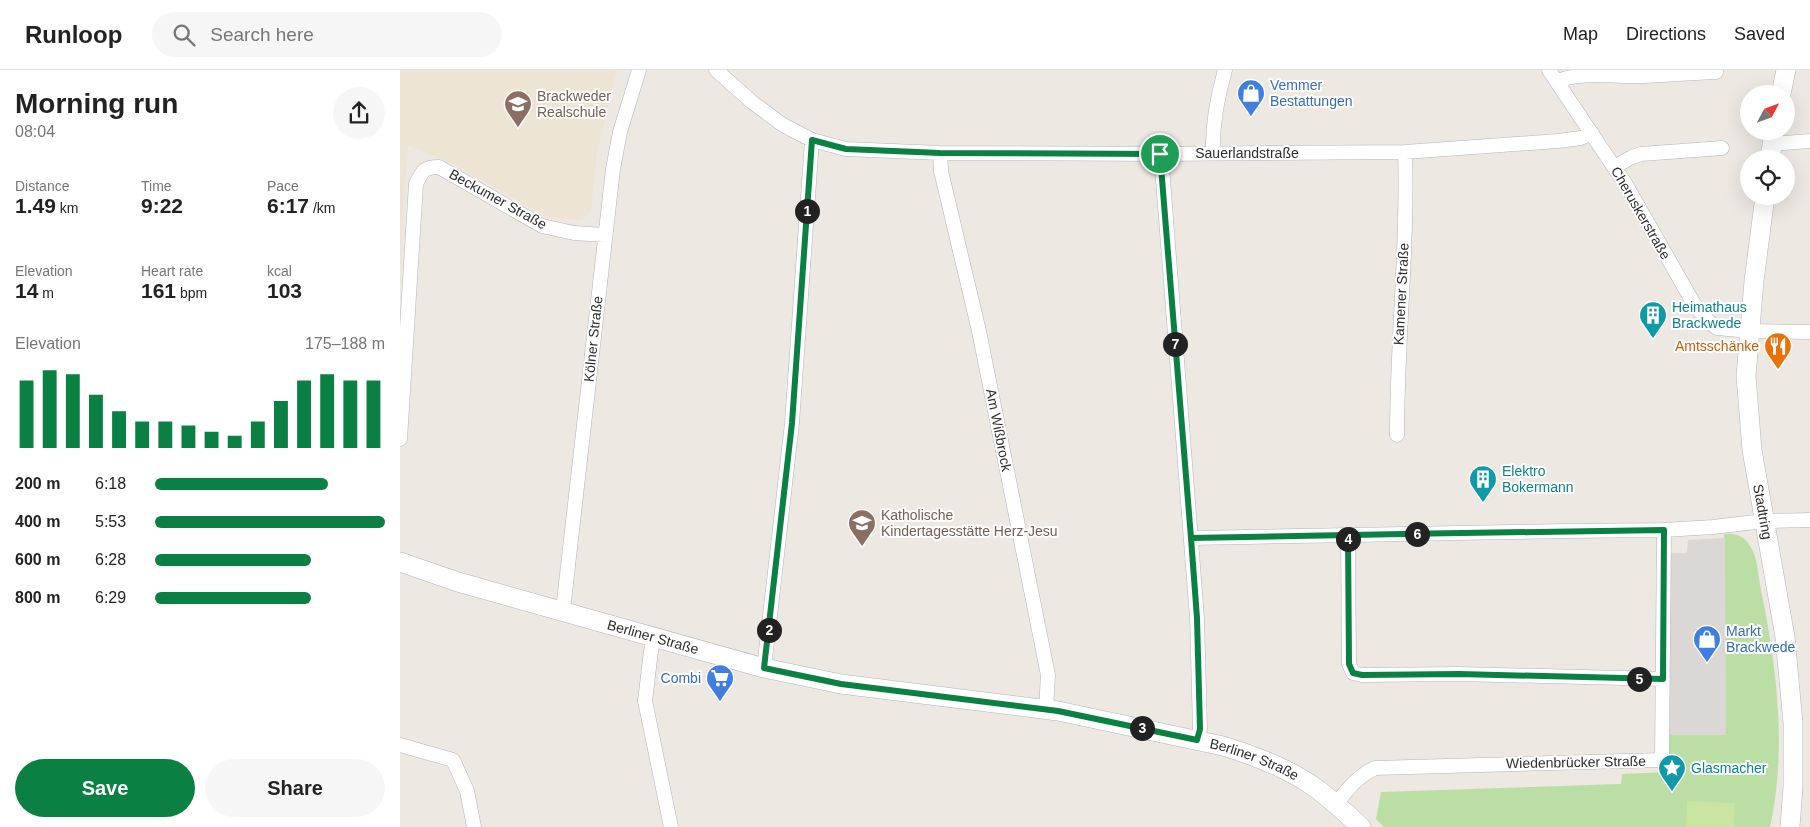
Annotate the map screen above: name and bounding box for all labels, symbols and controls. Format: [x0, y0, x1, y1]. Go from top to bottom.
search box [152, 12, 502, 57]
text: Runloop [25, 21, 122, 48]
icon: search [170, 21, 198, 49]
text: Search here [210, 24, 314, 45]
text: Map [1563, 24, 1598, 44]
text: Directions [1626, 24, 1706, 44]
text: Saved [1734, 24, 1785, 44]
place label: Vemmer Bestattungen [1270, 77, 1353, 109]
shop icon: Vemmer Bestattungen [1236, 78, 1266, 117]
north arrow [1740, 85, 1795, 140]
map controls [1740, 85, 1795, 205]
button: share [333, 87, 385, 139]
text: Morning run [15, 88, 178, 119]
place label: Brackweder Realschule [537, 88, 611, 120]
school or university icon: Brackweder Realschule [503, 89, 533, 128]
text: 08:04 [15, 123, 55, 140]
pin [1139, 133, 1181, 175]
icon: arrive [1146, 140, 1174, 168]
street label: Sauerlandstraße [1195, 145, 1299, 161]
button: locate [1740, 150, 1795, 205]
street label: Cheruskerstraße [1608, 164, 1674, 262]
street label: Beckumer Straße [446, 166, 550, 233]
text: Distance [15, 178, 69, 194]
text: Time [141, 178, 172, 194]
text: Pace [267, 178, 299, 194]
text: 1.49 [15, 194, 56, 217]
text: 9:22 [141, 194, 183, 217]
text: 6:17 [267, 194, 309, 217]
pin: 1 [794, 198, 820, 224]
text: km [56, 200, 78, 216]
text: /km [309, 200, 335, 216]
text: 1 [804, 203, 811, 219]
street label: Kamener Straße [1390, 242, 1412, 346]
text: Elevation [15, 263, 73, 279]
text: Heart rate [141, 263, 203, 279]
text: kcal [267, 263, 292, 279]
text: 14 [15, 279, 38, 302]
text: 161 [141, 279, 176, 302]
text: 103 [267, 279, 302, 302]
text: m [38, 285, 54, 301]
text: bpm [176, 285, 207, 301]
street label: Kölner Straße [581, 295, 605, 383]
place label: Heimathaus Brackwede [1672, 299, 1747, 331]
building icon: Heimathaus Brackwede [1638, 300, 1668, 339]
restaurant icon: Amtsschänke [1763, 331, 1793, 370]
pin: 7 [1162, 332, 1188, 356]
text: Elevation [15, 335, 81, 352]
text: 175–188 m [305, 335, 385, 352]
text: 7 [1172, 336, 1179, 352]
place label: Amtsschänke [1675, 338, 1759, 354]
street label: Am Wißbrock [983, 387, 1015, 474]
place label: Elektro Bokermann [1502, 463, 1574, 495]
building icon: Elektro Bokermann [1468, 464, 1498, 503]
text: 200 m [15, 475, 60, 492]
text: 6:18 [95, 475, 126, 492]
street label: Stadtring [1750, 483, 1776, 541]
place label: Katholische Kindertagesstätte Herz-Jesu [881, 507, 1058, 539]
school or university icon: Katholische Kindertagesstätte Herz-Jesu [847, 508, 877, 547]
text: 400 m [15, 513, 60, 530]
text: 5:53 [95, 513, 126, 530]
pin: 6 [1404, 522, 1430, 546]
pin: 4 [1336, 526, 1360, 552]
text: 6 [1414, 526, 1421, 542]
text: 4 [1345, 531, 1352, 547]
text: 600 m [15, 551, 60, 568]
text: 6:28 [95, 551, 126, 568]
text: 800 m [15, 589, 60, 606]
text: 6:29 [95, 589, 126, 606]
street label: Berliner Straße [606, 616, 701, 657]
pin: 2 [756, 618, 782, 642]
text: 2 [766, 622, 773, 638]
place label: Markt Brackwede [1726, 623, 1795, 655]
shop icon: Markt Brackwede [1692, 624, 1722, 663]
supermarket icon: Combi [705, 663, 735, 702]
pin: 5 [1626, 666, 1652, 692]
place label: Combi [661, 670, 701, 686]
text: 5 [1636, 671, 1643, 687]
pin: 3 [1130, 716, 1154, 740]
text: 3 [1139, 720, 1146, 736]
street label: Berliner Straße [1208, 735, 1302, 784]
street label: Wiedenbrücker Straße [1506, 753, 1646, 771]
place icon: Glasmacher [1657, 753, 1687, 792]
button: Save [15, 759, 195, 817]
button: Share [205, 759, 385, 817]
place label: Glasmacher [1691, 760, 1767, 776]

